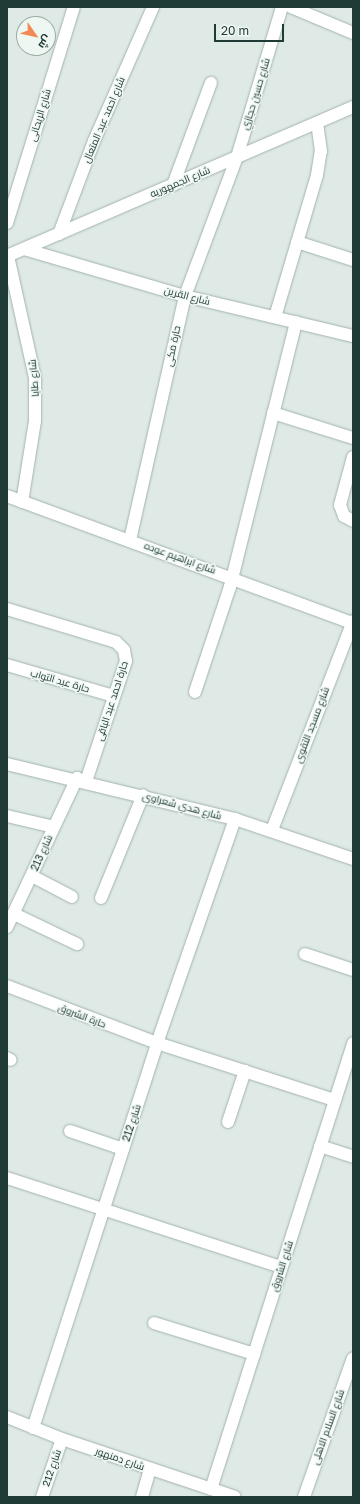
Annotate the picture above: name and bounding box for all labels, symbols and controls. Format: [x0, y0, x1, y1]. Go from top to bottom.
north arrow [16, 16, 56, 56]
scale bar [216, 16, 286, 42]
text: 20 m [221, 23, 249, 38]
text: ش [36, 33, 55, 52]
street label: شارع حسين حجازي [239, 57, 273, 131]
street label: شارع احمد عبد المتعال [80, 75, 128, 165]
street label: شارع الريحانى [26, 87, 54, 143]
street label: شارع الجمهوريه [148, 164, 212, 200]
street label: شارع القرين [163, 284, 211, 308]
street label: حارة مكى [163, 325, 183, 367]
street label: شارع طابا [26, 359, 42, 397]
street label: شارع ابراهيم عوده [143, 539, 217, 577]
street label: حارة احمد عبد الباقى [93, 660, 131, 742]
street label: حارة عبد التواب [29, 667, 91, 695]
street label: شارع مسجد التقوى [292, 685, 332, 765]
street label: شارع هدي شعراوى [141, 790, 223, 822]
street label: شارع 213 [29, 833, 55, 873]
street label: حارة الشروق [56, 1001, 108, 1031]
street label: شارع 212 [120, 1103, 144, 1143]
street label: شارع الشروق [268, 1239, 296, 1293]
street label: شارع السلام الاهلى [309, 1388, 347, 1466]
street label: شارع دمنهور [94, 1445, 146, 1473]
street label: شارع 212 [40, 1448, 64, 1488]

